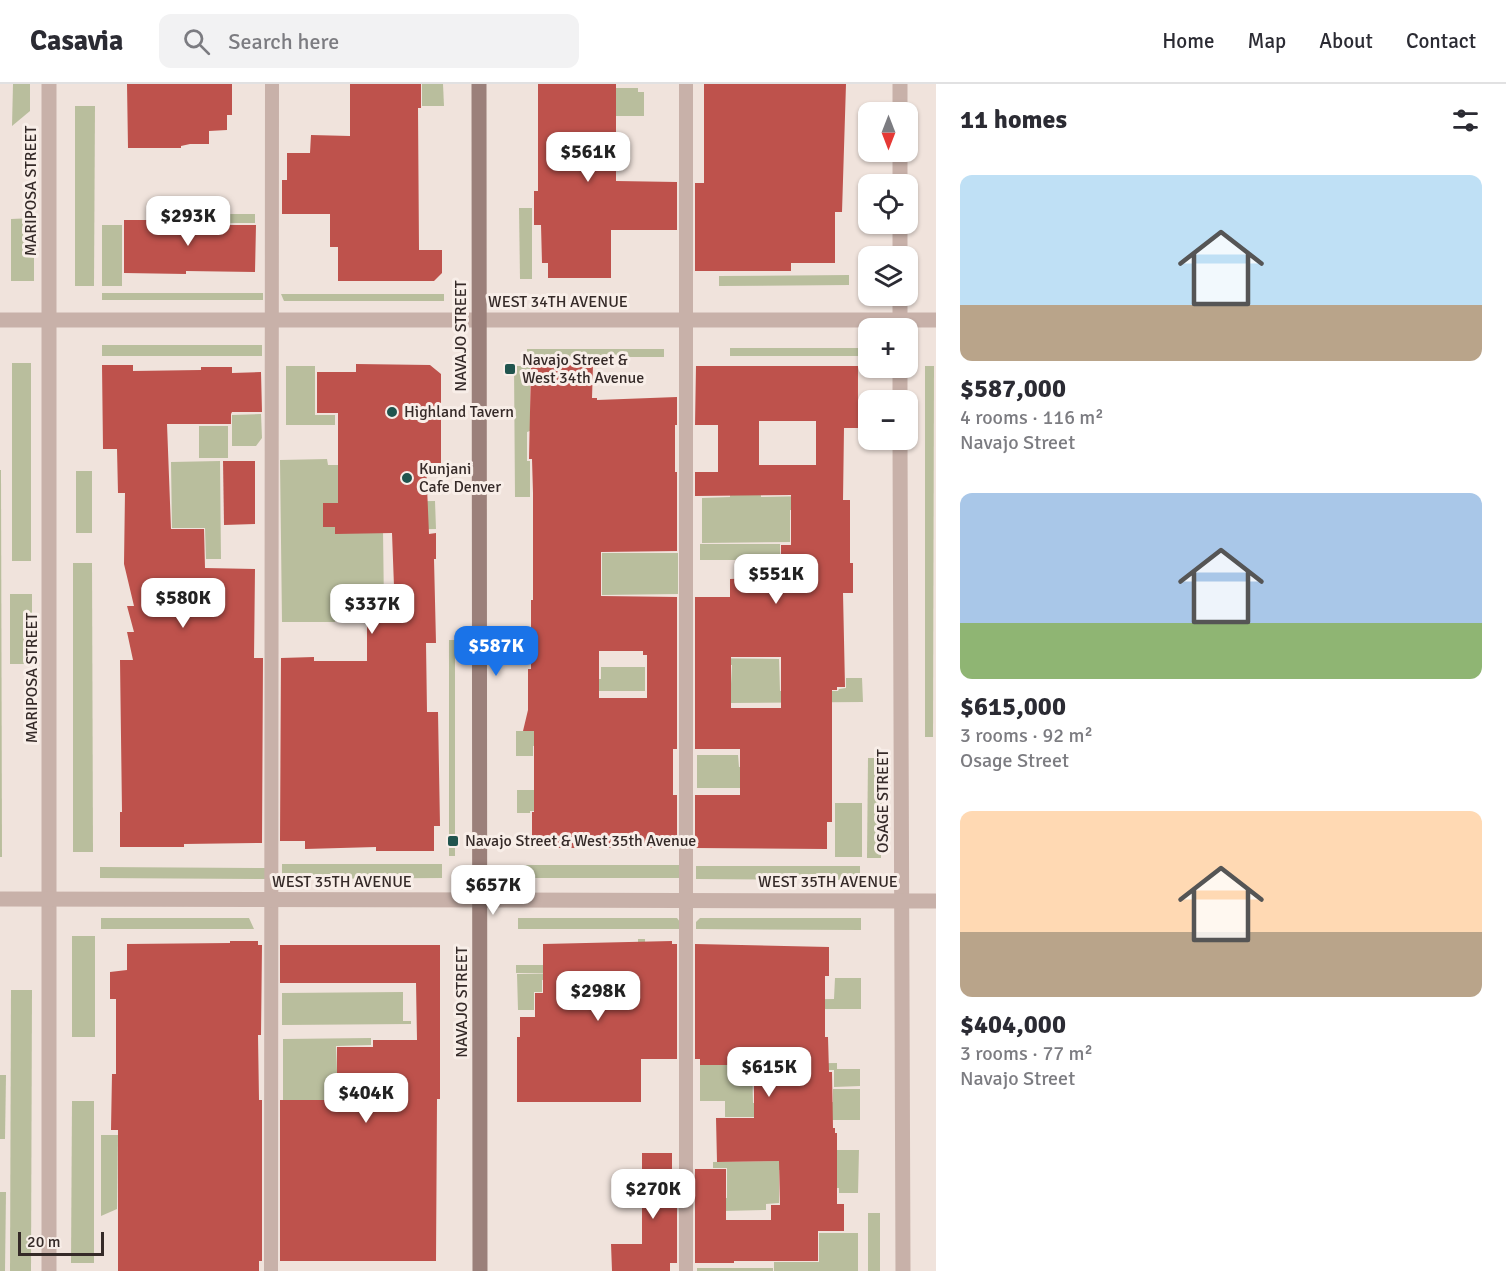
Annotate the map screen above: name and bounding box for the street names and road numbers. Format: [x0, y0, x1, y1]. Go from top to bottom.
street label: MARIPOSA STREET [21, 126, 41, 256]
street label: NAVAJO STREET [451, 280, 471, 392]
street label: WEST 34TH AVENUE [488, 292, 628, 312]
street label: MARIPOSA STREET [22, 613, 42, 743]
street label: OSAGE STREET [873, 749, 893, 853]
street label: WEST 35TH AVENUE [272, 872, 412, 892]
street label: WEST 35TH AVENUE [758, 872, 898, 892]
street label: NAVAJO STREET [452, 946, 472, 1058]

